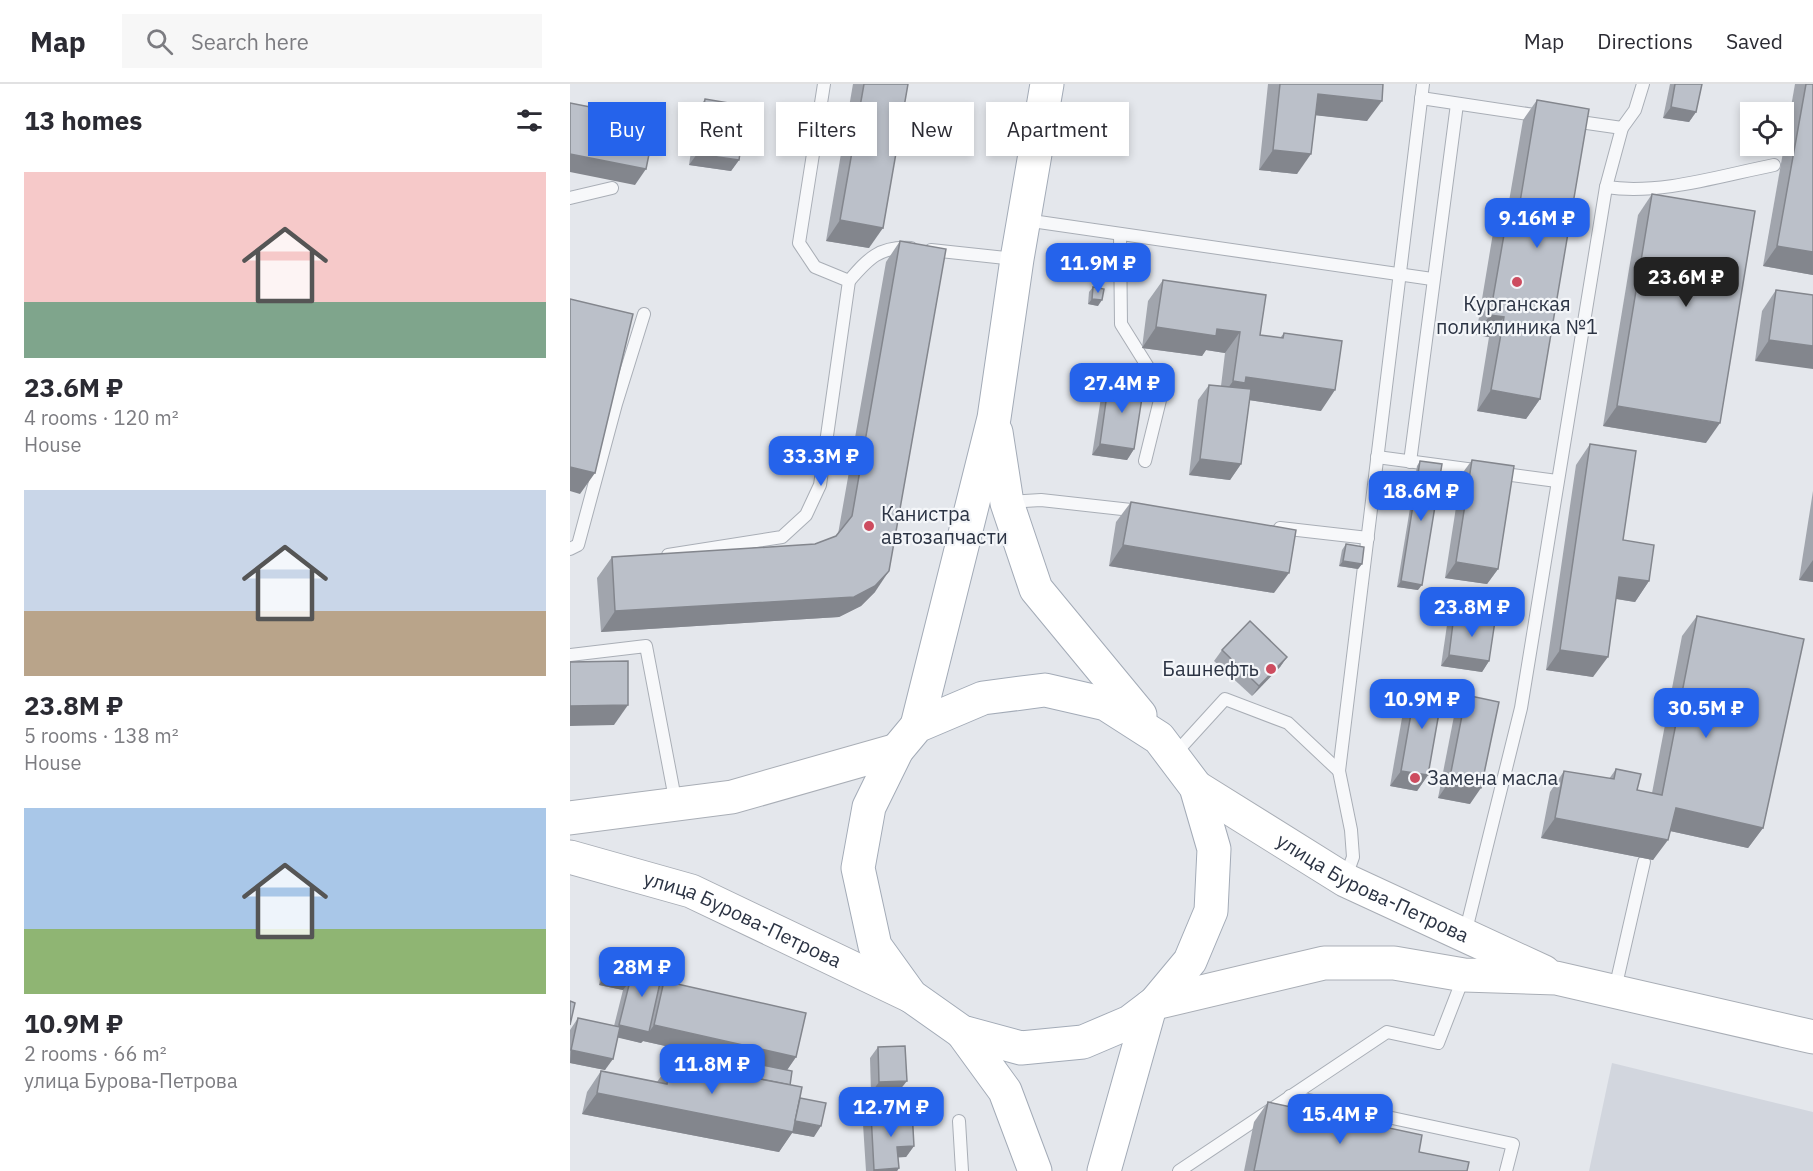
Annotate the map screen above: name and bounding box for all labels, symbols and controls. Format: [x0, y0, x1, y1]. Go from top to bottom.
search box [122, 14, 542, 68]
text: Map [30, 23, 86, 60]
icon: search [143, 25, 176, 58]
text: Search here [191, 27, 309, 56]
text: Map [1524, 27, 1564, 55]
text: Directions [1597, 27, 1693, 55]
text: Saved [1726, 27, 1783, 55]
chip: Buy [588, 102, 666, 156]
chip: Rent [678, 102, 764, 156]
chip: Filters [776, 102, 877, 156]
chip: New [889, 102, 974, 156]
chip: Apartment [986, 102, 1129, 156]
map controls [1740, 102, 1794, 156]
button: locate [1740, 102, 1794, 156]
text: 13 homes [24, 103, 142, 137]
icon: filters [513, 104, 546, 137]
pin: 9.16M ₽ [1482, 198, 1592, 249]
text: 9.16M ₽ [1499, 204, 1575, 231]
icon: home [231, 211, 339, 319]
pin: 11.9M ₽ [1043, 243, 1153, 294]
text: 11.9M ₽ [1060, 249, 1136, 276]
pin: 23.6M ₽ [1631, 257, 1741, 308]
text: 23.6M ₽ [1648, 263, 1724, 290]
marker: Курганская поликлиника №1 [1510, 275, 1524, 289]
place label: Курганская поликлиника №1 [1436, 290, 1598, 340]
pin: 27.4M ₽ [1067, 363, 1177, 414]
text: 27.4M ₽ [1084, 369, 1160, 396]
text: 23.6M ₽ [24, 370, 123, 404]
text: 4 rooms · 120 m² [24, 404, 179, 431]
text: House [24, 431, 81, 458]
pin: 33.3M ₽ [766, 436, 876, 487]
text: 33.3M ₽ [783, 442, 859, 469]
pin: 18.6M ₽ [1366, 471, 1476, 522]
text: 18.6M ₽ [1383, 477, 1459, 504]
place label: Канистра автозапчасти [881, 500, 1008, 550]
marker: Канистра автозапчасти [862, 519, 876, 533]
icon: home [231, 529, 339, 637]
pin: 23.8M ₽ [1417, 587, 1527, 638]
text: 23.8M ₽ [1434, 593, 1510, 620]
place label: Башнефть [1162, 655, 1259, 682]
marker: Башнефть [1264, 662, 1278, 676]
pin: 10.9M ₽ [1367, 679, 1477, 730]
text: 10.9M ₽ [1384, 685, 1460, 712]
text: 23.8M ₽ [24, 688, 123, 722]
pin: 30.5M ₽ [1651, 688, 1761, 739]
text: 30.5M ₽ [1668, 694, 1744, 721]
text: 5 rooms · 138 m² [24, 722, 179, 749]
text: House [24, 749, 81, 776]
place label: Замена масла [1427, 764, 1559, 791]
marker: Замена масла [1408, 771, 1422, 785]
street label: улица Бурова-Петрова [1272, 827, 1474, 949]
icon: home [231, 847, 339, 955]
street label: улица Бурова-Петрова [641, 864, 846, 974]
pin: 28M ₽ [600, 947, 684, 998]
text: 28M ₽ [613, 953, 671, 980]
text: 10.9M ₽ [24, 1006, 123, 1040]
text: 2 rooms · 66 m² [24, 1040, 167, 1067]
pin: 11.8M ₽ [657, 1044, 767, 1095]
text: 11.8M ₽ [674, 1050, 750, 1077]
text: улица Бурова-Петрова [24, 1067, 238, 1094]
pin: 12.7M ₽ [836, 1087, 946, 1138]
text: 12.7M ₽ [853, 1093, 929, 1120]
pin: 15.4M ₽ [1285, 1094, 1395, 1145]
text: 15.4M ₽ [1302, 1100, 1378, 1127]

